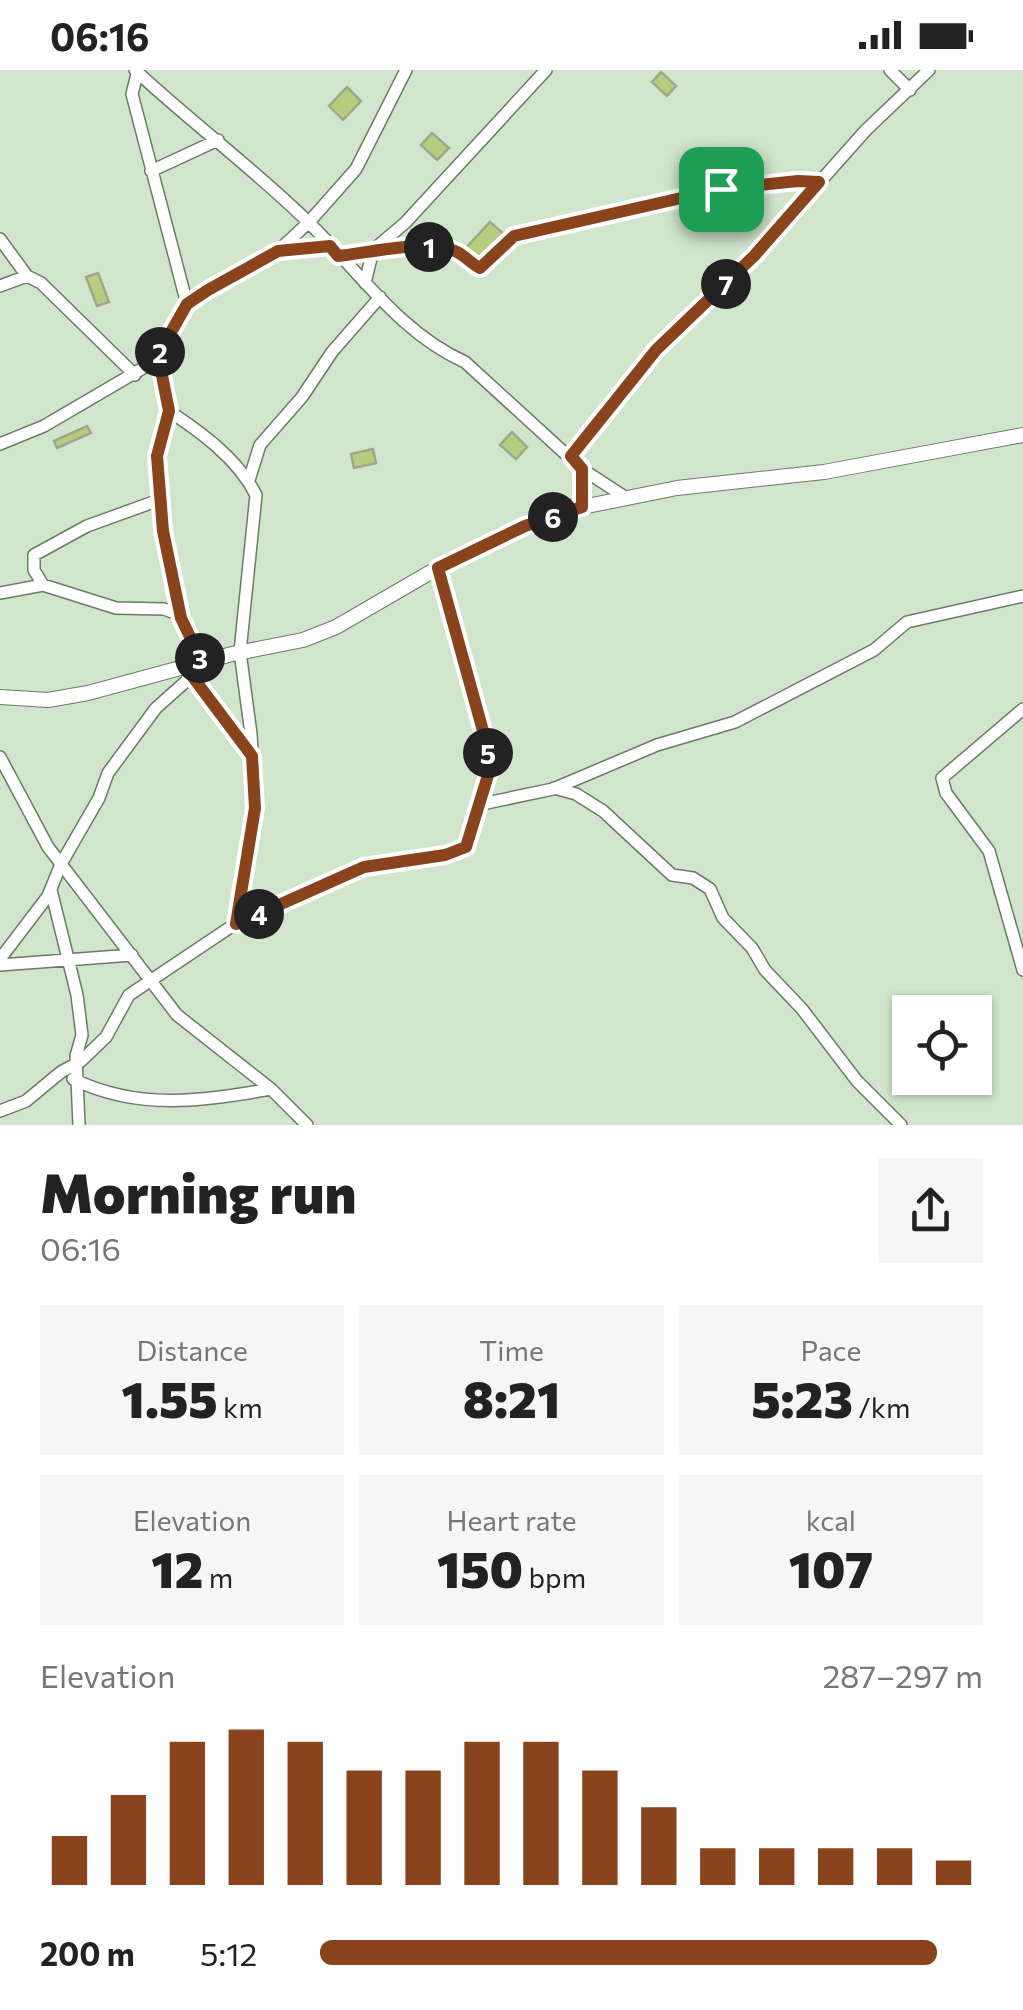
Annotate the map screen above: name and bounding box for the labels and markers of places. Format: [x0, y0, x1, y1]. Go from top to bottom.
pin [679, 147, 764, 232]
pin: 1 [404, 222, 454, 272]
pin: 7 [701, 259, 751, 309]
pin: 2 [135, 327, 185, 377]
pin: 6 [528, 492, 578, 542]
pin: 3 [175, 633, 225, 683]
pin: 5 [463, 728, 513, 778]
pin: 4 [234, 889, 284, 939]

